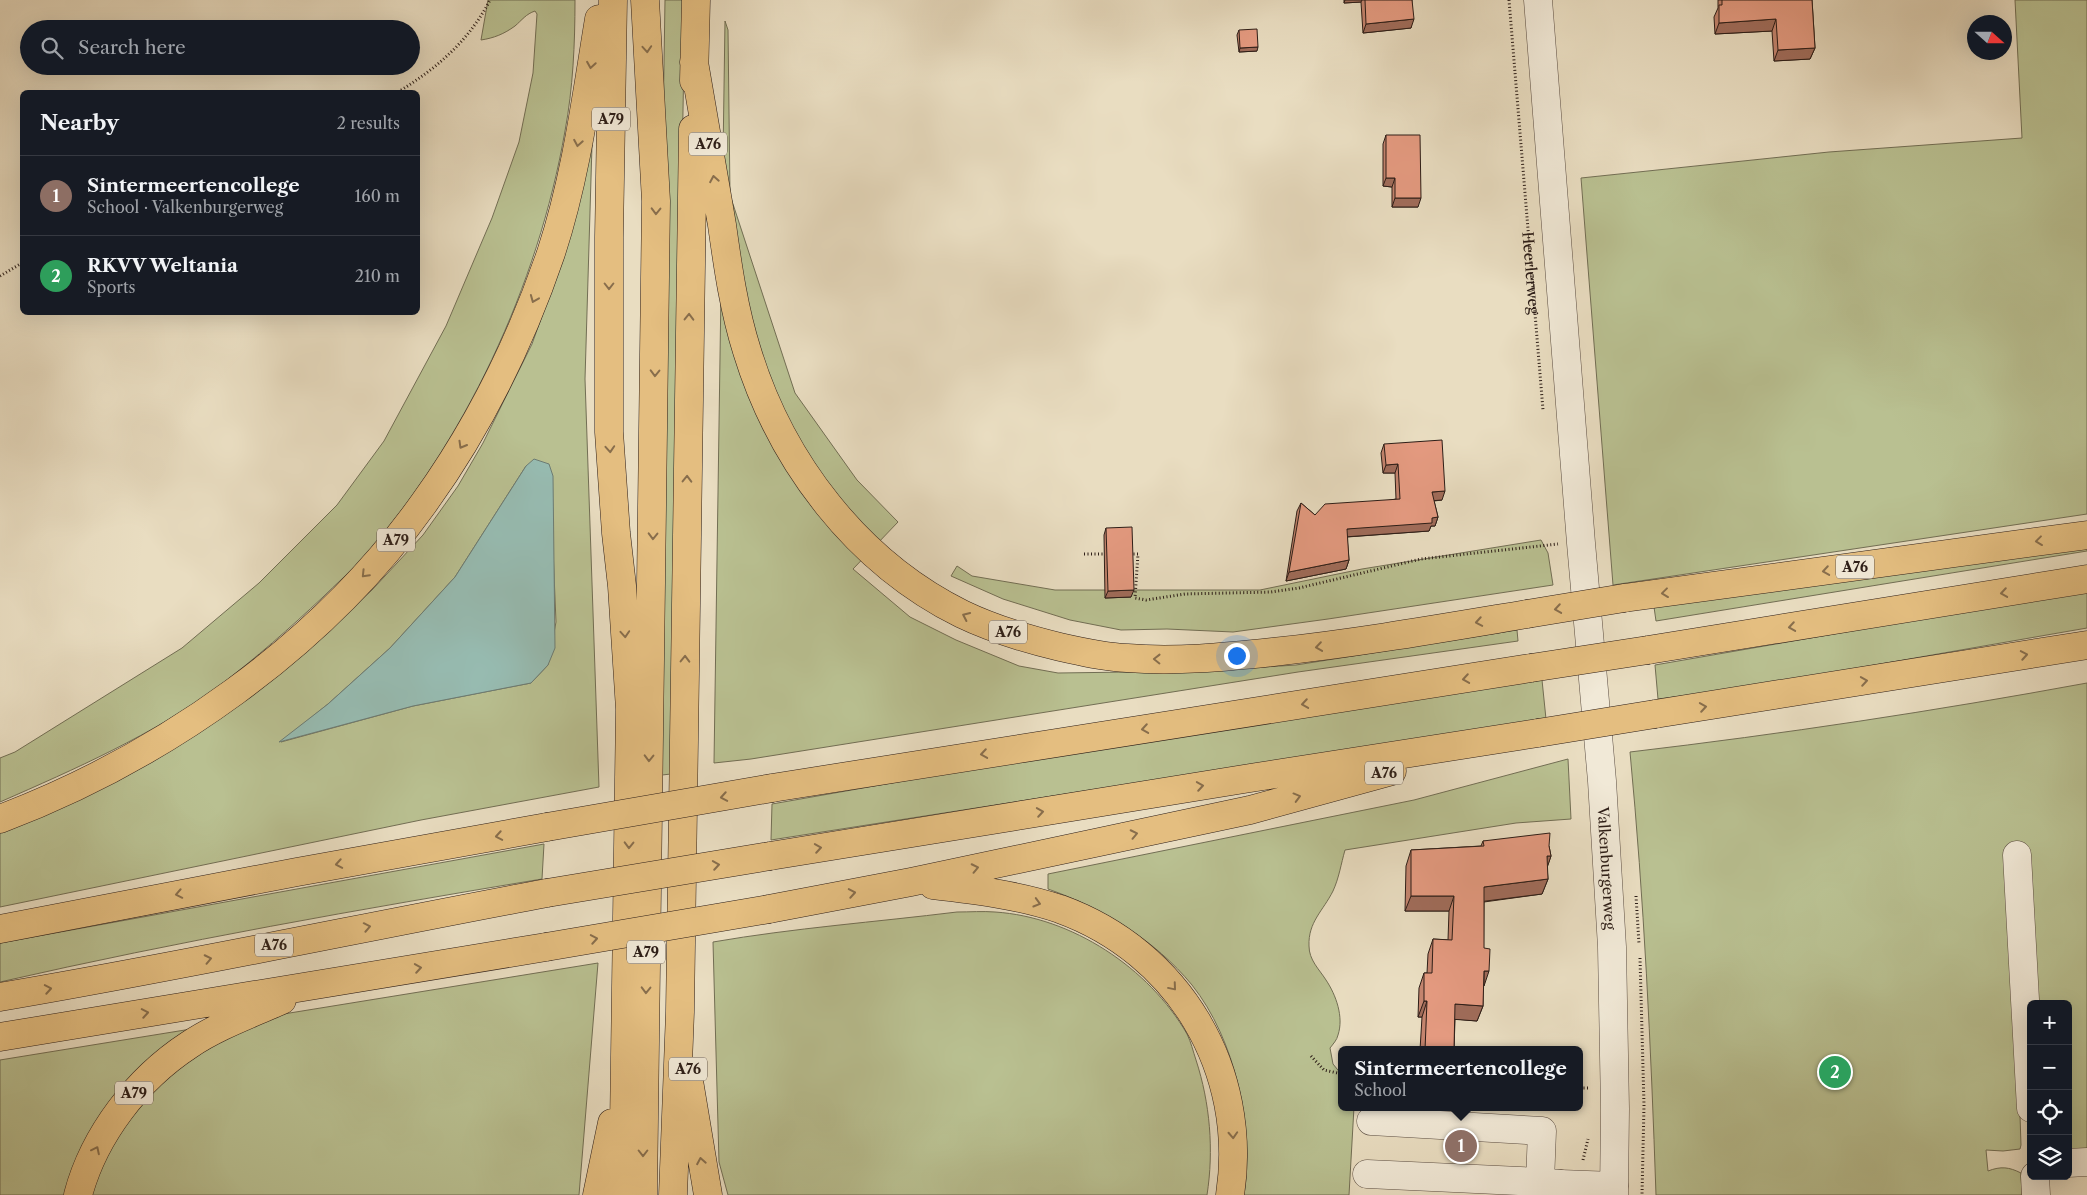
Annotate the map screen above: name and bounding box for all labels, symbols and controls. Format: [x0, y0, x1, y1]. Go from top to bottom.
north arrow [1967, 15, 2012, 60]
search box [20, 20, 420, 75]
icon: search [38, 34, 66, 62]
text: Search here [78, 36, 186, 59]
one-way arrow [642, 45, 653, 53]
one-way arrow [587, 60, 597, 69]
road number: A79 [592, 108, 630, 130]
text: Nearby [40, 110, 119, 135]
text: 2 results [337, 113, 400, 133]
road number: A76 [689, 132, 727, 156]
one-way arrow [573, 139, 584, 147]
text: Sintermeertencollege [87, 174, 300, 197]
one-way arrow [709, 174, 719, 183]
text: 1 [52, 186, 60, 206]
text: 160 m [355, 186, 400, 206]
text: School · Valkenburgerweg [87, 197, 283, 217]
one-way arrow [651, 208, 661, 215]
street label: Heerlerweg [1519, 231, 1545, 315]
text: RKVV Weltania [87, 254, 238, 277]
text: 2 [51, 266, 61, 286]
text: 210 m [355, 266, 400, 286]
text: Sports [87, 277, 136, 297]
one-way arrow [604, 282, 614, 290]
one-way arrow [529, 294, 540, 303]
one-way arrow [684, 313, 695, 321]
one-way arrow [650, 370, 660, 378]
one-way arrow [459, 439, 469, 448]
one-way arrow [605, 445, 616, 453]
one-way arrow [682, 475, 692, 483]
road number: A79 [377, 528, 415, 552]
one-way arrow [647, 532, 658, 540]
one-way arrow [2034, 535, 2042, 546]
road number: A76 [1836, 556, 1874, 578]
one-way arrow [1821, 565, 1829, 576]
one-way arrow [362, 569, 371, 578]
one-way arrow [1660, 587, 1668, 598]
one-way arrow [2000, 587, 2008, 598]
one-way arrow [1554, 603, 1563, 613]
one-way arrow [962, 611, 971, 622]
one-way arrow [1475, 616, 1483, 627]
road number: A76 [989, 620, 1027, 644]
one-way arrow [1788, 621, 1797, 631]
one-way arrow [619, 631, 630, 639]
one-way arrow [1314, 641, 1323, 651]
your location [1224, 643, 1250, 669]
one-way arrow [2020, 651, 2029, 661]
one-way arrow [1153, 654, 1160, 664]
one-way arrow [679, 655, 690, 663]
one-way arrow [1461, 673, 1470, 683]
one-way arrow [1859, 677, 1868, 687]
one-way arrow [1301, 698, 1309, 708]
one-way arrow [1699, 702, 1708, 712]
one-way arrow [1140, 723, 1149, 733]
one-way arrow [980, 748, 988, 758]
one-way arrow [644, 754, 654, 762]
road number: A76 [1365, 761, 1403, 784]
one-way arrow [1196, 782, 1205, 792]
one-way arrow [719, 791, 728, 801]
one-way arrow [1292, 792, 1301, 803]
street label: Valkenburgerweg [1594, 805, 1620, 930]
one-way arrow [1035, 808, 1044, 818]
one-way arrow [1130, 829, 1139, 840]
one-way arrow [494, 830, 503, 840]
one-way arrow [624, 842, 634, 849]
one-way arrow [814, 844, 822, 854]
one-way arrow [334, 859, 343, 869]
one-way arrow [712, 860, 721, 870]
one-way arrow [971, 864, 980, 874]
one-way arrow [174, 888, 183, 899]
one-way arrow [847, 889, 856, 899]
one-way arrow [1033, 897, 1041, 907]
one-way arrow [363, 922, 371, 933]
road number: A76 [255, 934, 293, 956]
one-way arrow [590, 934, 599, 944]
road number: A79 [627, 940, 665, 964]
one-way arrow [203, 954, 212, 965]
one-way arrow [415, 963, 423, 974]
one-way arrow [1167, 981, 1175, 990]
one-way arrow [44, 985, 52, 995]
one-way arrow [640, 986, 651, 994]
map controls [2027, 1000, 2072, 1180]
button: + [2027, 1000, 2072, 1045]
one-way arrow [140, 1009, 149, 1019]
button: − [2027, 1045, 2072, 1090]
popup [1338, 1046, 1583, 1111]
pin: 2 [1819, 1053, 1851, 1091]
text: Sintermeertencollege [1354, 1057, 1567, 1080]
road number: A76 [669, 1058, 707, 1080]
text: School [1354, 1080, 1407, 1100]
road number: A79 [115, 1082, 153, 1104]
button: locate [2027, 1090, 2072, 1135]
pin: 1 [1445, 1127, 1477, 1165]
one-way arrow [1228, 1131, 1239, 1139]
button: layers [2027, 1135, 2072, 1180]
one-way arrow [90, 1146, 100, 1155]
one-way arrow [638, 1149, 648, 1157]
one-way arrow [697, 1156, 707, 1165]

